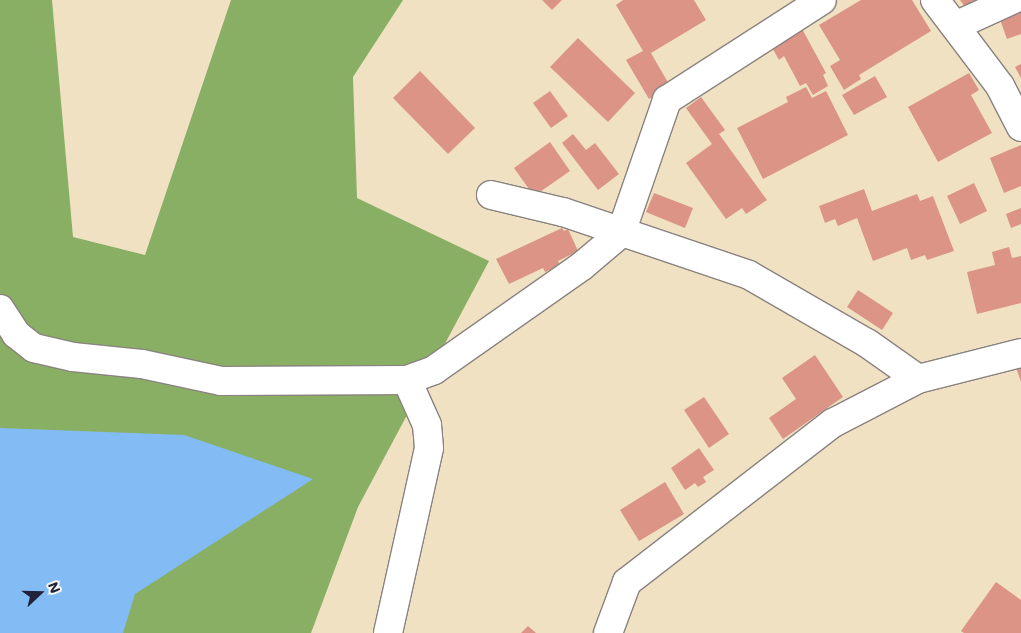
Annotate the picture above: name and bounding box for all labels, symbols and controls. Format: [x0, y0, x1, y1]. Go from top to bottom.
north arrow [15, 568, 65, 618]
text: N [44, 579, 65, 596]

